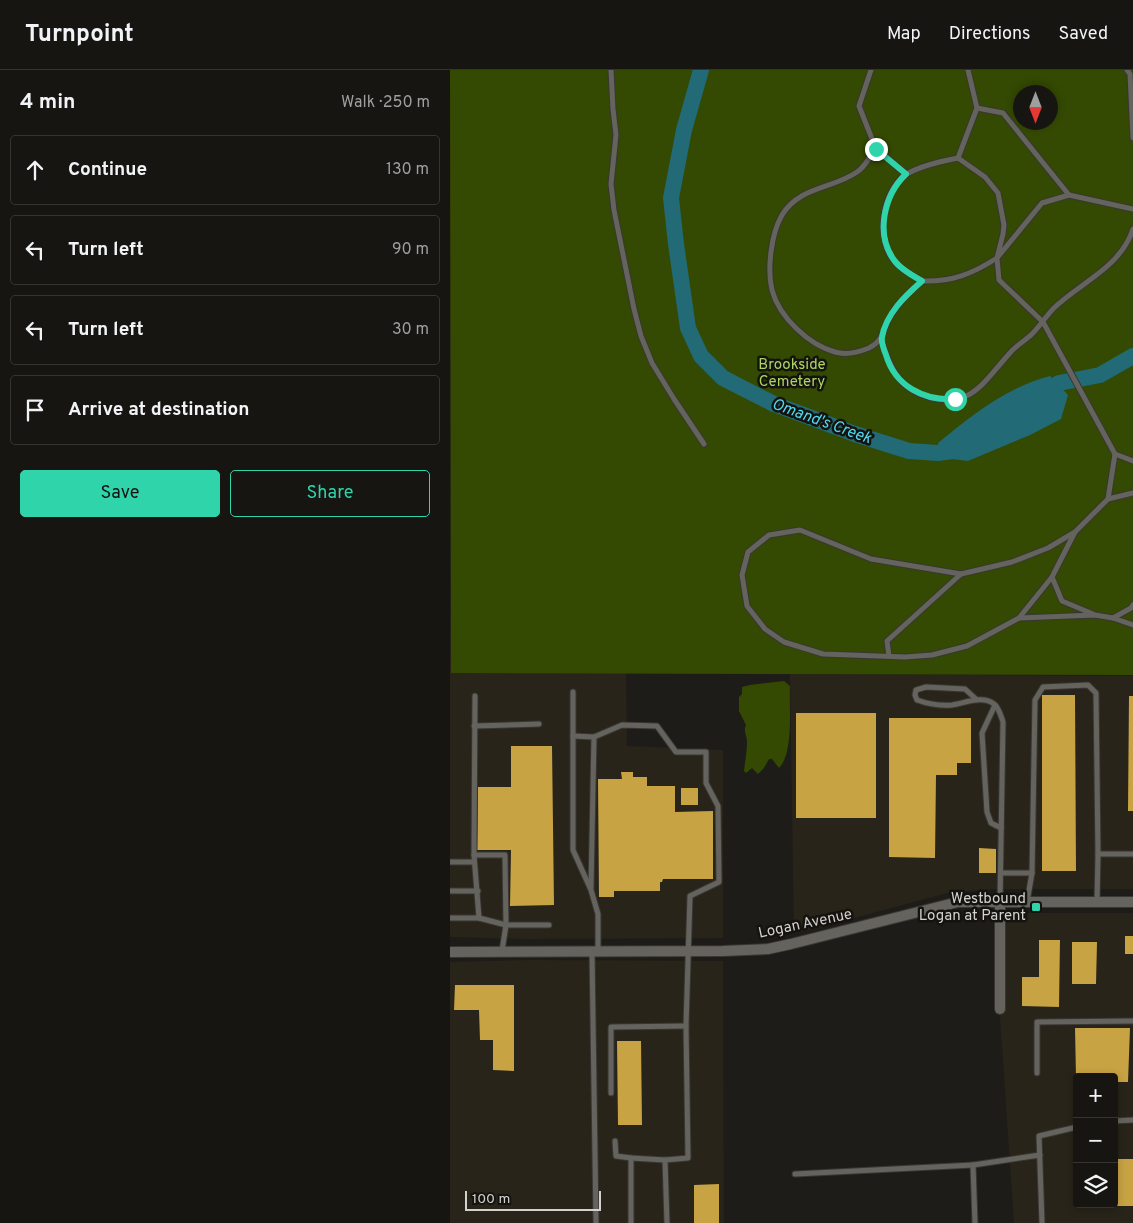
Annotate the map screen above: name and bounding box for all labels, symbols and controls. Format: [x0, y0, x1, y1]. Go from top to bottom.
text: Turnpoint [25, 20, 134, 50]
text: Map [887, 23, 921, 46]
text: Directions [949, 23, 1031, 46]
text: Saved [1059, 23, 1108, 46]
north arrow [1013, 85, 1058, 130]
text: 4 min [20, 89, 76, 116]
text: Walk · 250 m [341, 93, 430, 113]
route end [865, 138, 888, 161]
icon: ahead [21, 156, 49, 184]
text: Continue [68, 158, 147, 182]
text: 130 m [386, 160, 429, 180]
icon: left [21, 236, 49, 264]
text: Turn left [68, 238, 144, 262]
text: 90 m [392, 240, 429, 260]
icon: left [21, 316, 49, 344]
text: Turn left [68, 318, 144, 342]
text: 30 m [392, 320, 429, 340]
park label: Brookside Cemetery [758, 356, 826, 392]
route start [944, 388, 967, 411]
water label: Omand's Creek [769, 395, 875, 449]
icon: arrive [21, 396, 49, 424]
text: Arrive at destination [68, 398, 249, 422]
button: Save [20, 470, 220, 517]
button: Share [230, 470, 430, 517]
place label: Westbound Logan at Parent [919, 890, 1026, 926]
marker: Westbound Logan at Parent [1030, 901, 1042, 913]
street label: Logan Avenue [757, 905, 854, 944]
map controls [1073, 1073, 1118, 1208]
button: + [1073, 1073, 1118, 1118]
button: − [1073, 1118, 1118, 1163]
button: layers [1073, 1163, 1118, 1208]
scale bar [465, 1188, 601, 1211]
text: 100 m [472, 1191, 510, 1208]

